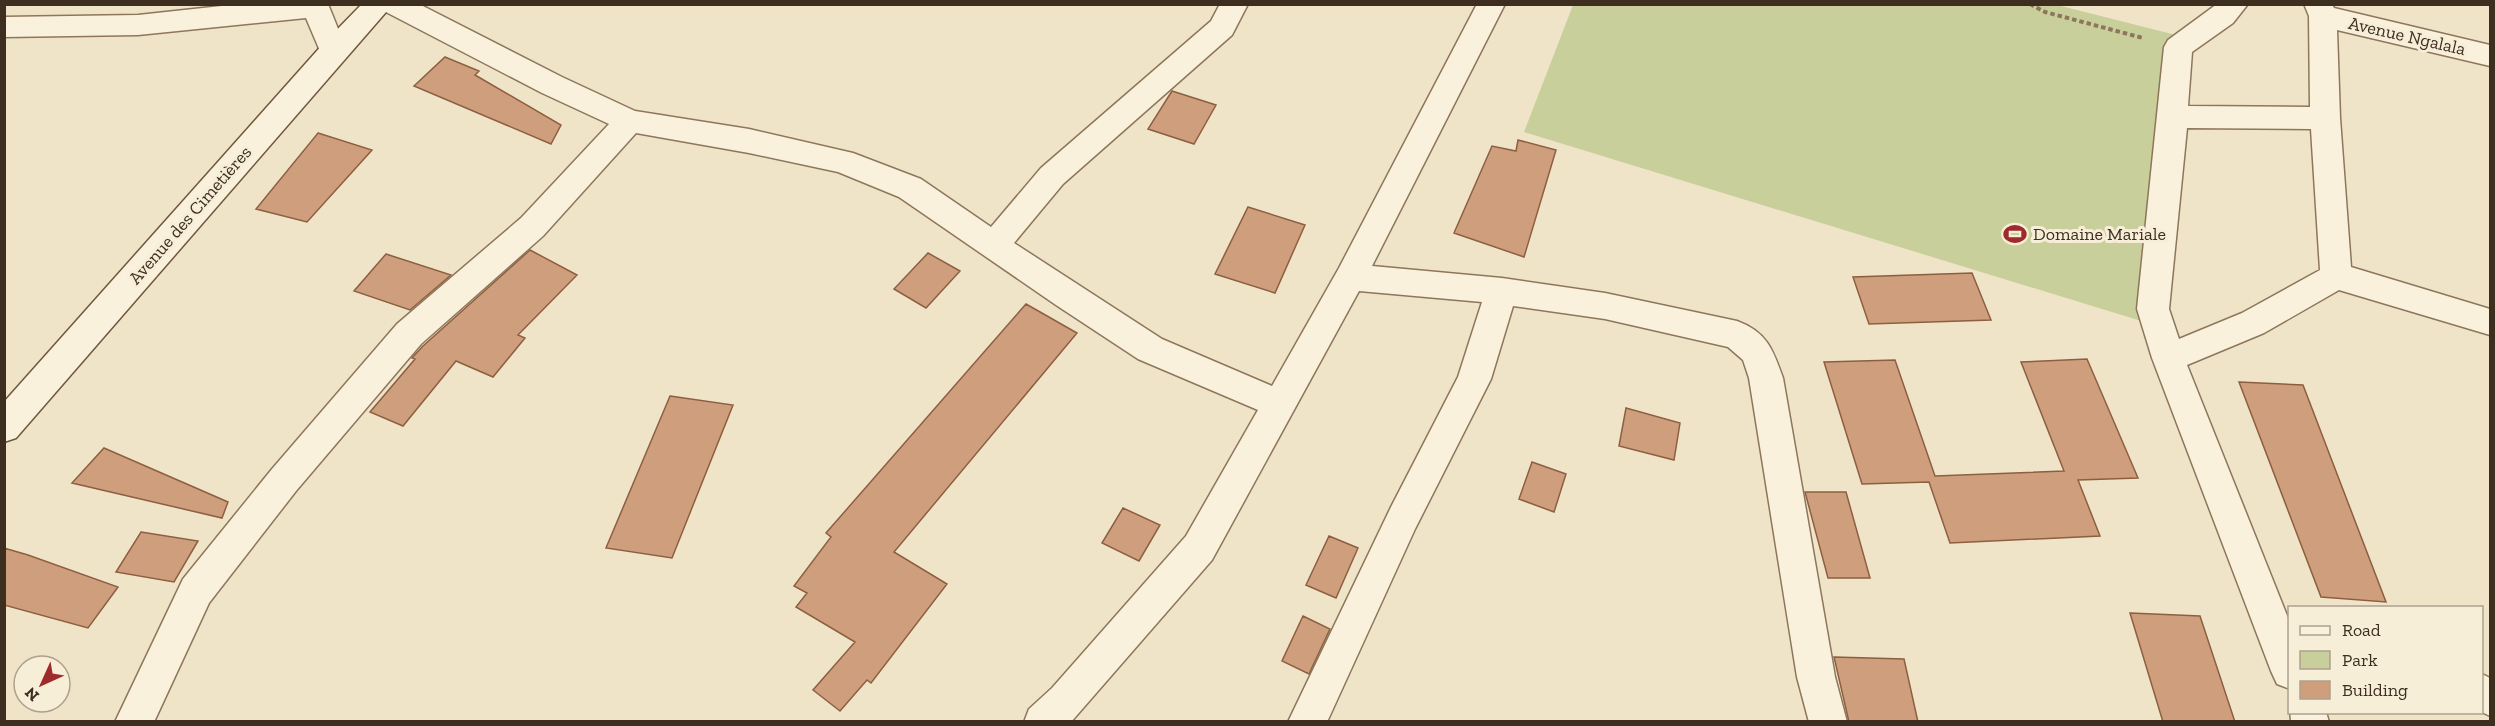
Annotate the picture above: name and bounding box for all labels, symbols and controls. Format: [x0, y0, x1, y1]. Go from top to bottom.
street label: Avenue Ngalala [2346, 12, 2468, 60]
street label: Avenue des Cimetières [124, 141, 256, 289]
sports icon: Domaine Mariale [2002, 221, 2028, 247]
place label: Domaine Mariale [2033, 223, 2166, 245]
legend [2288, 606, 2483, 714]
text: Road [2342, 619, 2381, 641]
text: Park [2342, 649, 2378, 671]
north arrow [12, 654, 72, 714]
text: Building [2342, 679, 2408, 701]
text: N [21, 683, 43, 705]

